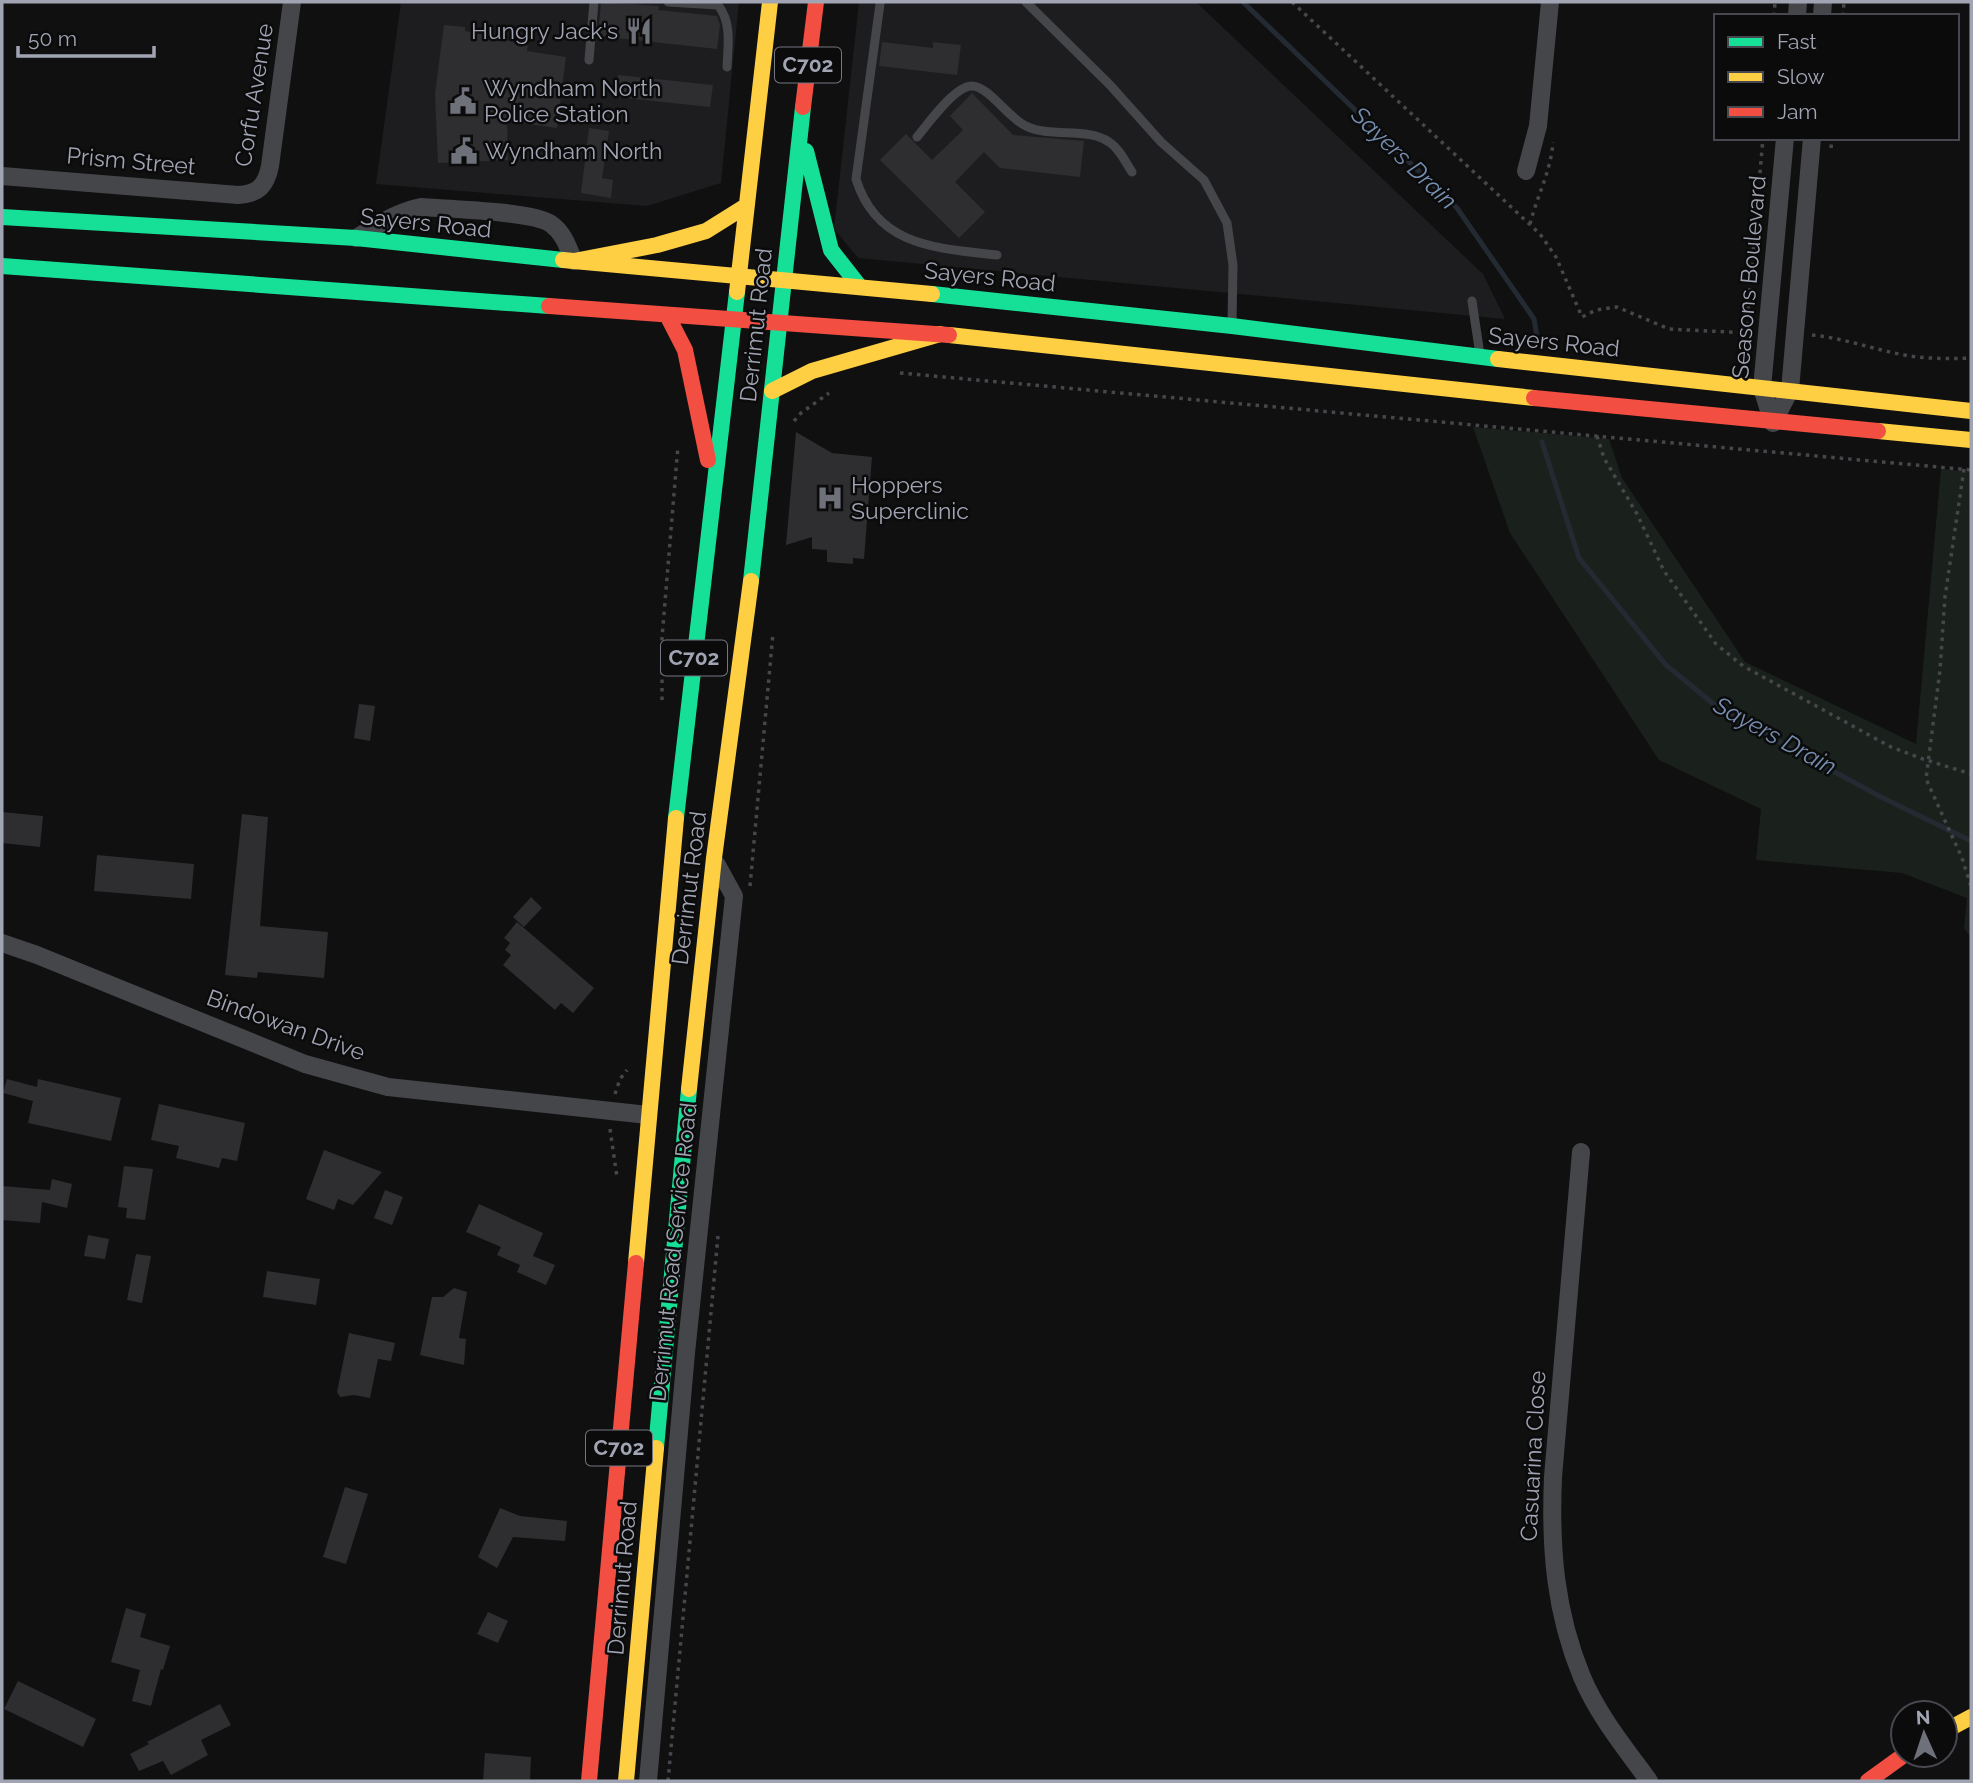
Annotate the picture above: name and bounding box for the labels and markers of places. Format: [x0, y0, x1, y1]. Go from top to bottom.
restaurant icon: Hungry Jack's [624, 16, 654, 46]
place label: Hungry Jack's [471, 17, 618, 44]
place label: Wyndham North Police Station [484, 74, 661, 127]
public building icon: Wyndham North Police Station [448, 86, 478, 116]
public building icon: Wyndham North [449, 136, 479, 166]
place label: Wyndham North [485, 137, 662, 164]
place label: Hoppers Superclinic [851, 471, 969, 524]
hospital icon: Hoppers Superclinic [815, 483, 845, 513]

